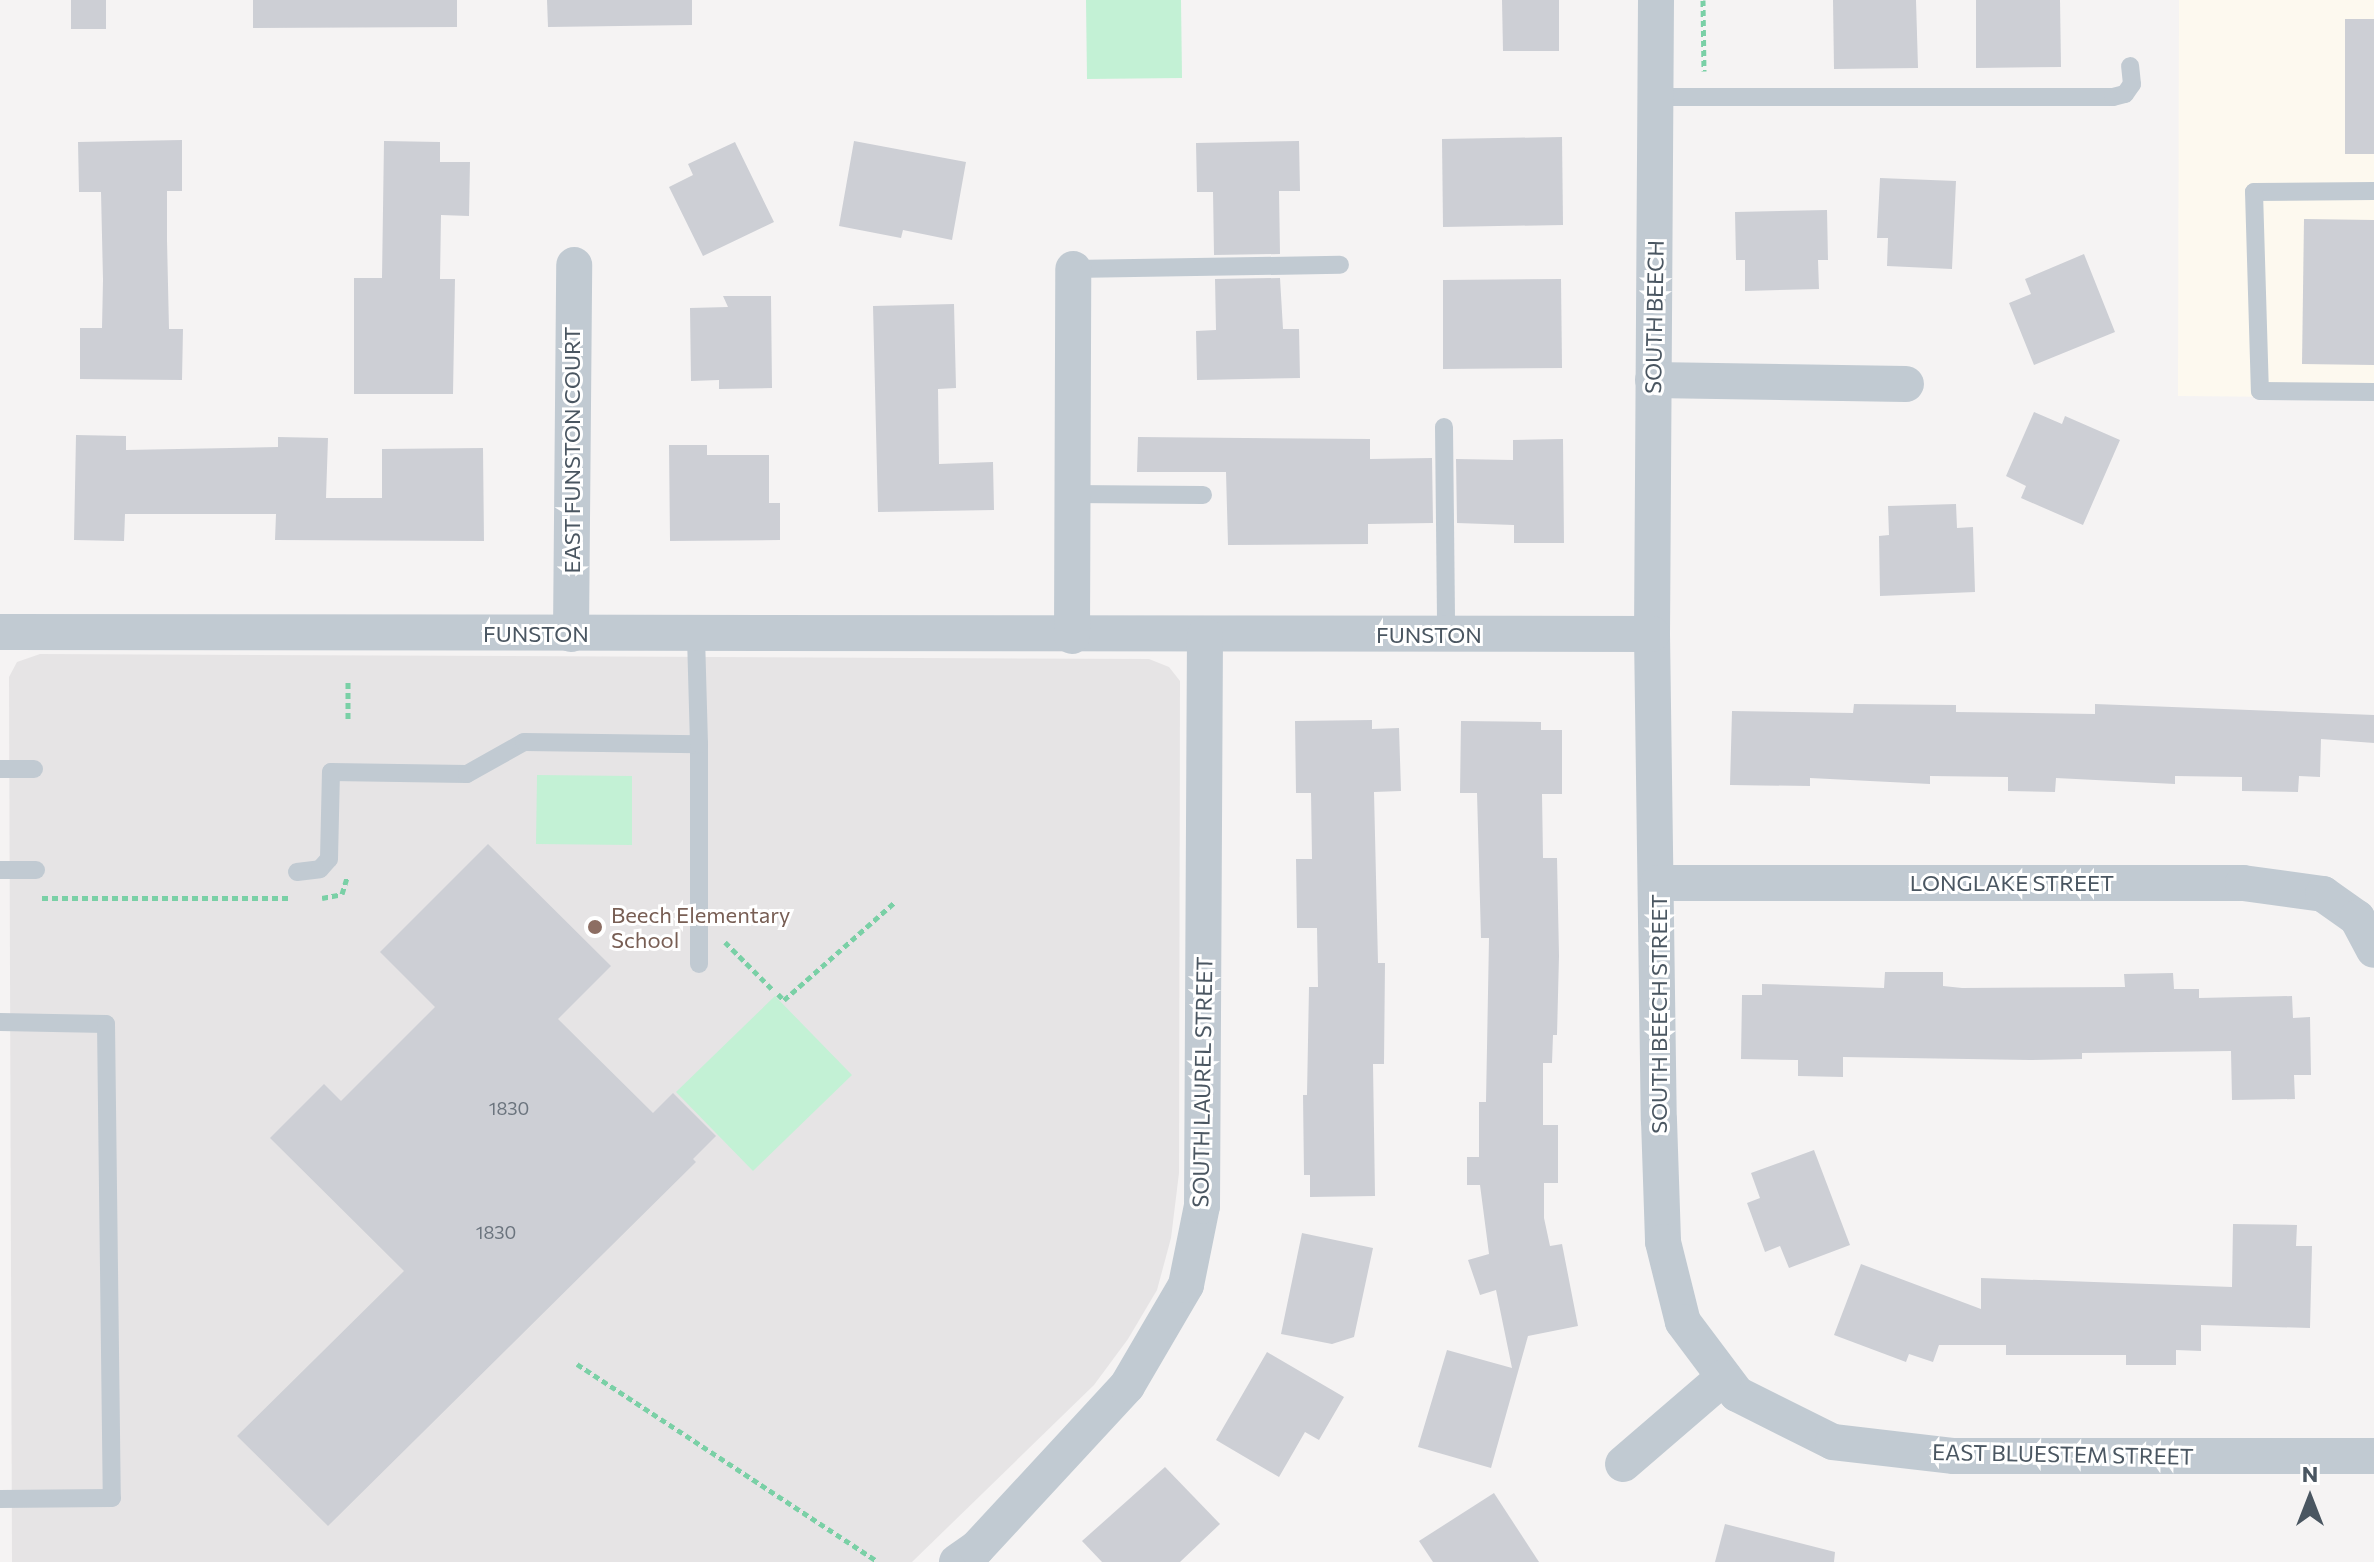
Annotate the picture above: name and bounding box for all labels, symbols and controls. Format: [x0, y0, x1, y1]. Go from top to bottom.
street label: SOUTH BEECH [1639, 240, 1669, 394]
street label: EAST FUNSTON COURT [559, 327, 585, 573]
street label: FUNSTON [483, 621, 589, 647]
street label: FUNSTON [1376, 622, 1482, 648]
street label: LONGLAKE STREET [1910, 870, 2114, 896]
street label: SOUTH BEECH STREET [1646, 894, 1672, 1134]
place label: Beech Elementary School [611, 901, 790, 952]
marker: Beech Elementary School [586, 918, 604, 936]
street label: SOUTH LAUREL STREET [1187, 956, 1217, 1208]
house number: 1830 [489, 1097, 529, 1119]
house number: 1830 [476, 1221, 516, 1243]
street label: EAST BLUESTEM STREET [1932, 1439, 2194, 1469]
north arrow [2270, 1458, 2350, 1538]
text: N [2302, 1460, 2318, 1487]

